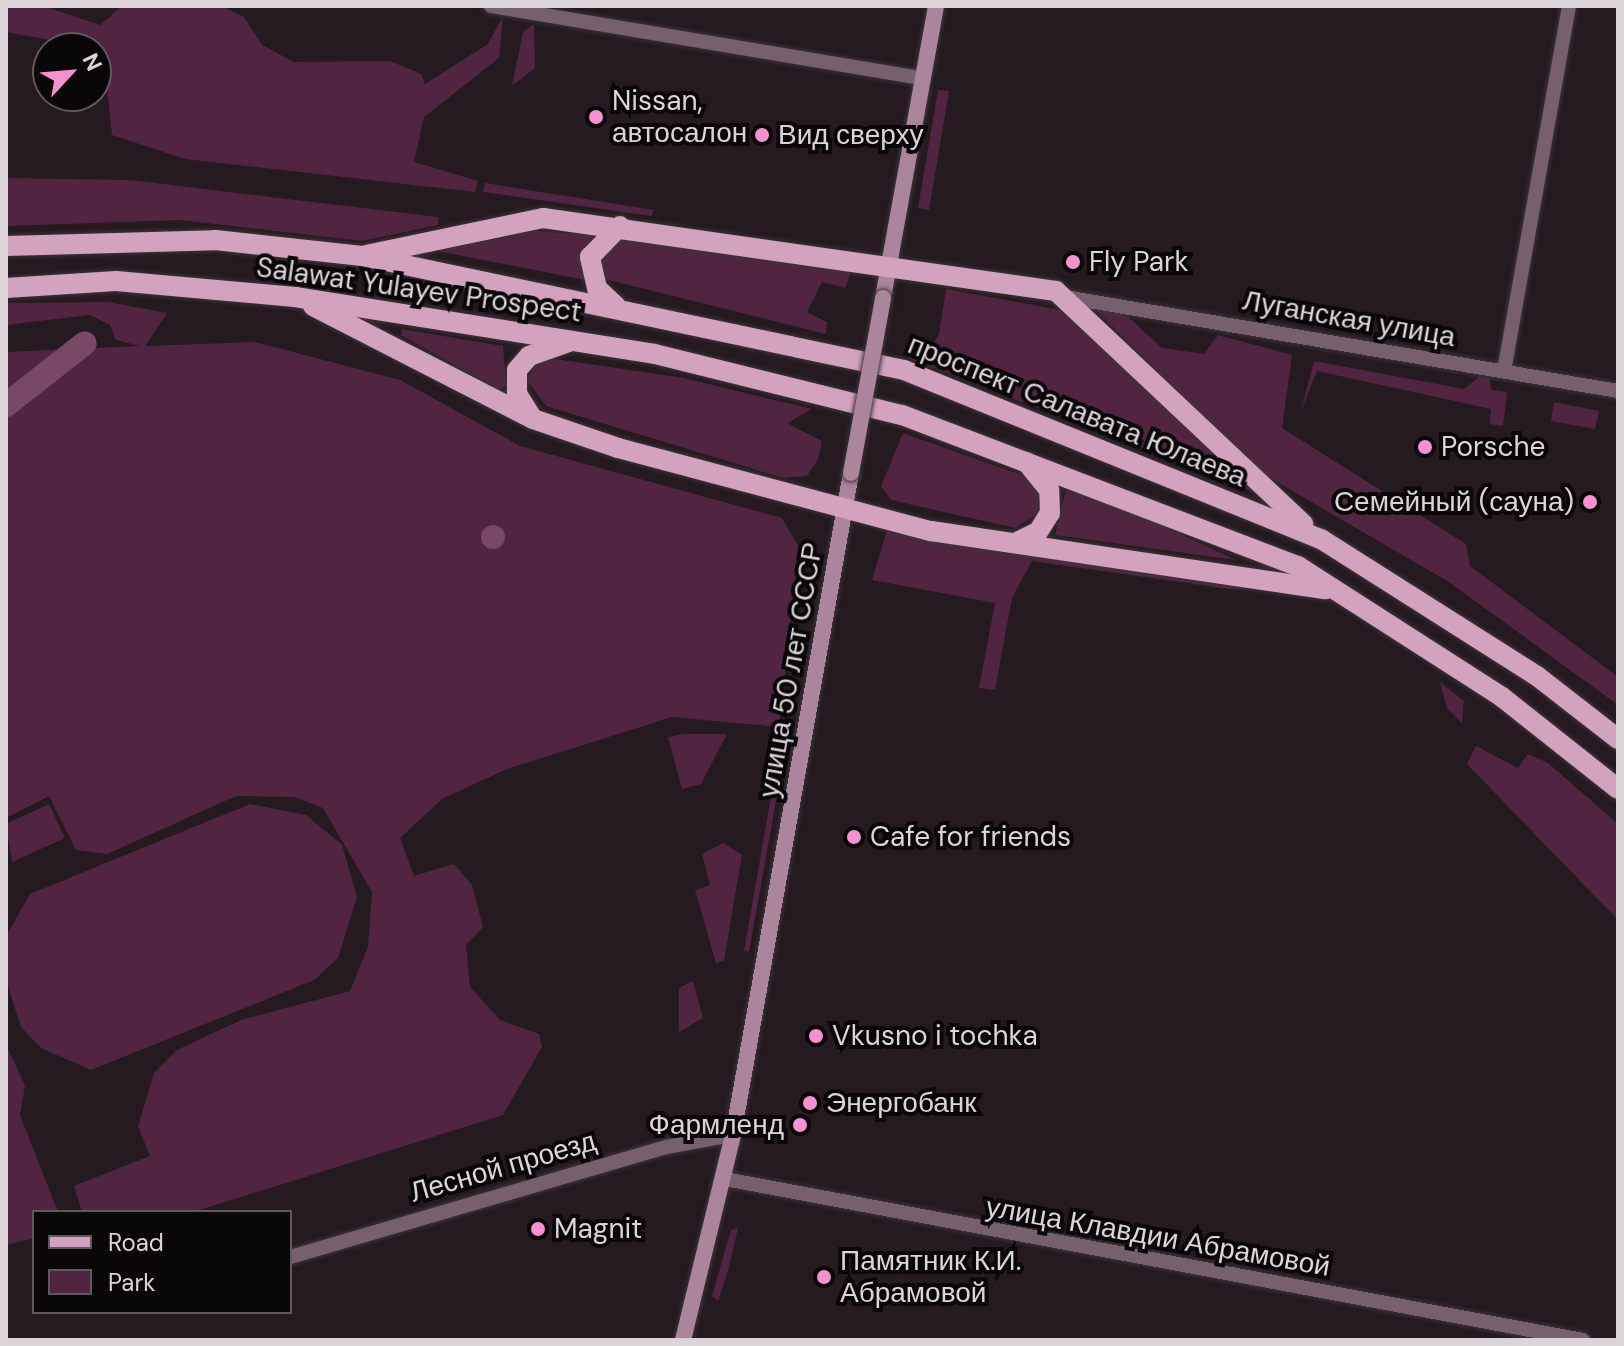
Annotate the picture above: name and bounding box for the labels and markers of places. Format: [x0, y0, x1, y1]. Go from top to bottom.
place label: Nissan, автосалон [612, 84, 747, 150]
marker: Nissan, автосалон [587, 108, 605, 126]
place label: Вид сверху [778, 118, 923, 152]
marker: Вид сверху [753, 126, 771, 144]
place label: Fly Park [1089, 245, 1189, 279]
marker: Fly Park [1064, 253, 1082, 271]
place label: Porsche [1441, 430, 1545, 464]
marker: Porsche [1416, 438, 1434, 456]
place label: Семейный (сауна) [1334, 485, 1574, 519]
marker: Семейный (сауна) [1581, 493, 1599, 511]
place label: Cafe for friends [870, 820, 1071, 854]
marker: Cafe for friends [845, 828, 863, 846]
place label: Vkusno i tochka [832, 1019, 1038, 1053]
marker: Vkusno i tochka [807, 1027, 825, 1045]
place label: Энергобанк [826, 1086, 977, 1120]
marker: Энергобанк [801, 1094, 819, 1112]
place label: Фармленд [649, 1108, 784, 1142]
marker: Фармленд [791, 1116, 809, 1134]
place label: Magnit [554, 1212, 642, 1246]
marker: Magnit [529, 1220, 547, 1238]
place label: Памятник К.И. Абрамовой [840, 1244, 1021, 1310]
marker: Памятник К.И. Абрамовой [815, 1268, 833, 1286]

